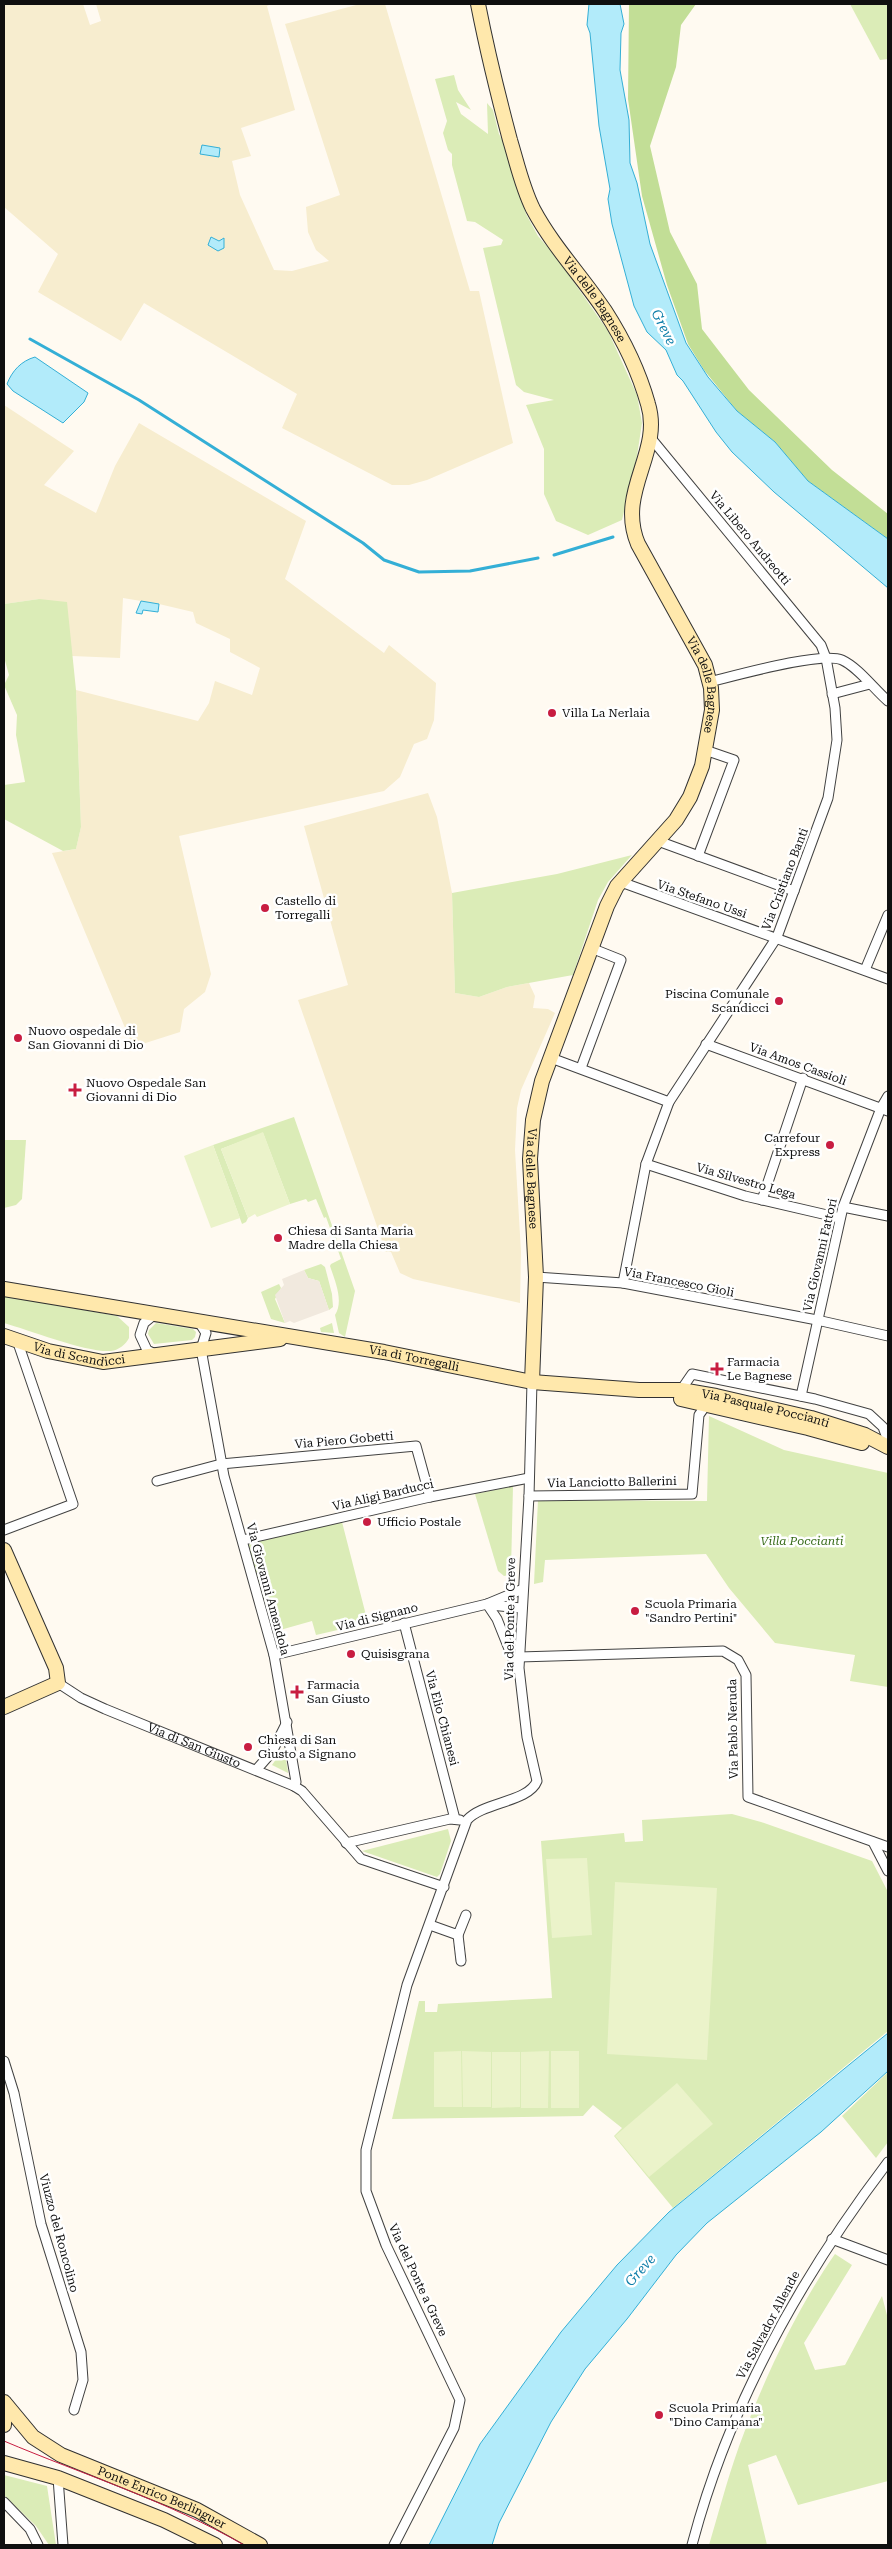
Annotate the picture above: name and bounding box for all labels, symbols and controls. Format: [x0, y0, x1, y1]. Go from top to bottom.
street label: Via delle Bagnese [560, 254, 629, 345]
water label: Greve [648, 307, 680, 347]
street label: Via Libero Andreotti [707, 488, 793, 588]
street label: Via delle Bagnese [684, 634, 719, 735]
place label: Villa La Nerlaia [562, 706, 650, 720]
marker: Villa La Nerlaia [546, 707, 558, 719]
street label: Via Cristiano Banti [759, 826, 811, 932]
street label: Via Stefano Ussi [655, 877, 749, 921]
place label: Castello di Torregalli [275, 894, 336, 922]
marker: Castello di Torregalli [259, 902, 271, 914]
place label: Piscina Comunale Scandicci [665, 987, 769, 1015]
marker: Piscina Comunale Scandicci [773, 995, 785, 1007]
place label: Nuovo ospedale di San Giovanni di Dio [28, 1024, 144, 1052]
marker: Nuovo ospedale di San Giovanni di Dio [12, 1032, 24, 1044]
street label: Via Amos Cassioli [748, 1040, 849, 1088]
place label: Nuovo Ospedale San Giovanni di Dio [86, 1076, 206, 1104]
marker: Nuovo Ospedale San Giovanni di Dio [68, 1083, 82, 1097]
street label: Via delle Bagnese [523, 1127, 541, 1230]
place label: Carrefour Express [764, 1131, 820, 1159]
marker: Carrefour Express [824, 1139, 836, 1151]
street label: Via Silvestro Lega [695, 1160, 798, 1202]
street label: Via Giovanni Fattori [800, 1197, 840, 1313]
place label: Chiesa di Santa Maria Madre della Chiesa [288, 1224, 414, 1252]
marker: Chiesa di Santa Maria Madre della Chiesa [272, 1232, 284, 1244]
street label: Via Francesco Gioli [623, 1264, 735, 1300]
street label: Via di Scandicci [31, 1339, 126, 1369]
street label: Via di Torregalli [368, 1343, 461, 1374]
place label: Farmacia Le Bagnese [727, 1355, 792, 1383]
marker: Farmacia Le Bagnese [711, 1363, 723, 1375]
street label: Via Pasquale Poccianti [701, 1387, 831, 1430]
street label: Via Piero Gobetti [294, 1429, 394, 1451]
street label: Via Lanciotto Ballerini [547, 1474, 677, 1490]
street label: Via Aligi Barducci [331, 1477, 435, 1513]
place label: Ufficio Postale [377, 1515, 461, 1529]
marker: Ufficio Postale [361, 1516, 373, 1528]
street label: Via Giovanni Amendola [244, 1521, 293, 1657]
park label: Villa Poccianti [760, 1534, 844, 1548]
street label: Via del Ponte a Greve [502, 1557, 518, 1680]
place label: Scuola Primaria "Sandro Pertini" [645, 1597, 737, 1625]
street label: Via di Signano [335, 1600, 419, 1634]
marker: Scuola Primaria "Sandro Pertini" [629, 1605, 641, 1617]
place label: Quisisgrana [361, 1647, 430, 1661]
marker: Quisisgrana [345, 1648, 357, 1660]
street label: Via Elio Chianesi [423, 1669, 461, 1767]
place label: Farmacia San Giusto [307, 1678, 370, 1706]
street label: Via Pablo Neruda [725, 1678, 741, 1779]
marker: Farmacia San Giusto [291, 1686, 303, 1698]
street label: Via di San Giusto [145, 1720, 243, 1770]
place label: Chiesa di San Giusto a Signano [258, 1733, 356, 1761]
marker: Chiesa di San Giusto a Signano [242, 1741, 254, 1753]
street label: Viuzzo del Roncolino [36, 2172, 82, 2294]
street label: Via del Ponte a Greve [386, 2221, 450, 2339]
water label: Greve [622, 2251, 658, 2289]
street label: Via Salvador Allende [734, 2268, 803, 2381]
place label: Scuola Primaria "Dino Campana" [669, 2401, 763, 2429]
marker: Scuola Primaria "Dino Campana" [653, 2409, 665, 2421]
street label: Ponte Enrico Berlinguer [95, 2463, 228, 2532]

